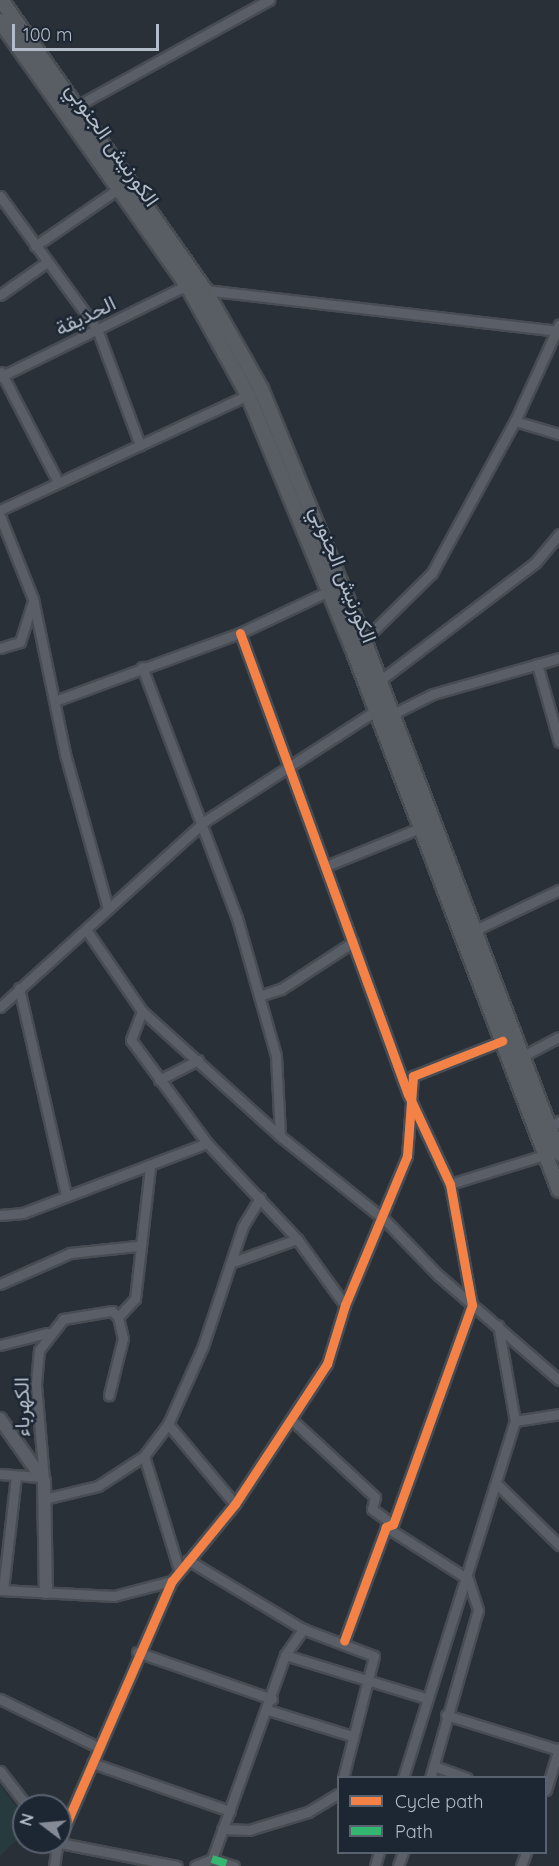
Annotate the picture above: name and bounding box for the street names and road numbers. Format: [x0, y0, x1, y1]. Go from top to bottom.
street label: الكورنيش الجنوبي [61, 77, 165, 211]
street label: الحديقة [51, 290, 119, 340]
street label: الكورنيش الجنوبي [305, 502, 383, 646]
street label: الكهرباء [8, 1377, 34, 1437]

